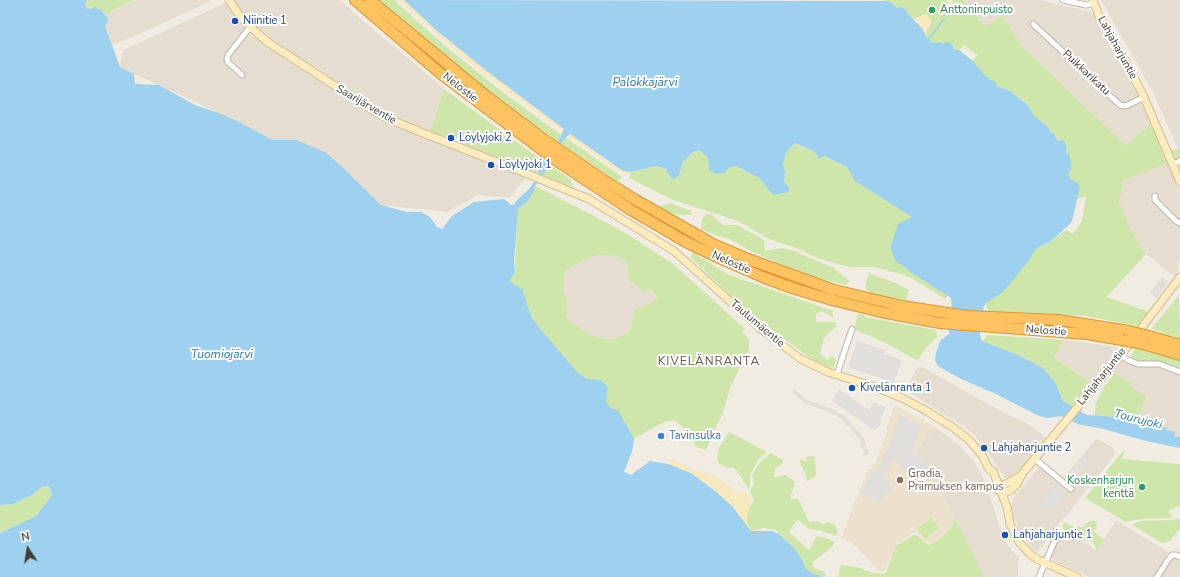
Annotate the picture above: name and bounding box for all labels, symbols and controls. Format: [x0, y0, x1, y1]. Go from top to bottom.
place label: Anttoninpuisto [940, 3, 1013, 17]
marker: Anttoninpuisto [927, 5, 937, 15]
place label: Niinitie 1 [243, 14, 287, 28]
street label: Lahjaharjuntie [1094, 14, 1140, 82]
marker: Niinitie 1 [230, 16, 240, 26]
street label: Puikkarikatu [1059, 48, 1113, 98]
street label: Nelostie [440, 70, 480, 106]
water label: Palokkajärvi [613, 76, 677, 90]
street label: Saarijärventie [333, 82, 399, 128]
place label: Löylyjoki 2 [459, 131, 512, 145]
marker: Löylyjoki 2 [446, 133, 456, 143]
place label: Löylyjoki 1 [499, 158, 552, 172]
marker: Löylyjoki 1 [486, 160, 496, 170]
street label: Nelostie [710, 249, 752, 277]
street label: Taulumäentie [727, 297, 787, 351]
street label: Nelostie [1025, 323, 1067, 339]
street label: Lahjaharjuntie [1075, 346, 1129, 408]
water label: Tuomiojärvi [191, 348, 253, 362]
district label: KIVELÄNRANTA [658, 355, 760, 369]
place label: Kivelänranta 1 [860, 381, 931, 395]
marker: Kivelänranta 1 [847, 383, 857, 393]
water label: Tourujoki [1112, 407, 1164, 433]
place label: Tavinsulka [669, 429, 721, 443]
marker: Tavinsulka [656, 431, 666, 441]
place label: Lahjaharjuntie 2 [992, 441, 1071, 455]
marker: Lahjaharjuntie 2 [979, 443, 989, 453]
place label: Gradia, Priimuksen kampus [908, 467, 1004, 493]
place label: Koskenharjun kenttä [1067, 474, 1134, 500]
marker: Gradia, Priimuksen kampus [895, 475, 905, 485]
marker: Koskenharjun kenttä [1137, 482, 1147, 492]
place label: Lahjaharjuntie 1 [1013, 528, 1092, 542]
north arrow [8, 529, 48, 569]
text: N [20, 529, 31, 545]
marker: Lahjaharjuntie 1 [1000, 530, 1010, 540]

